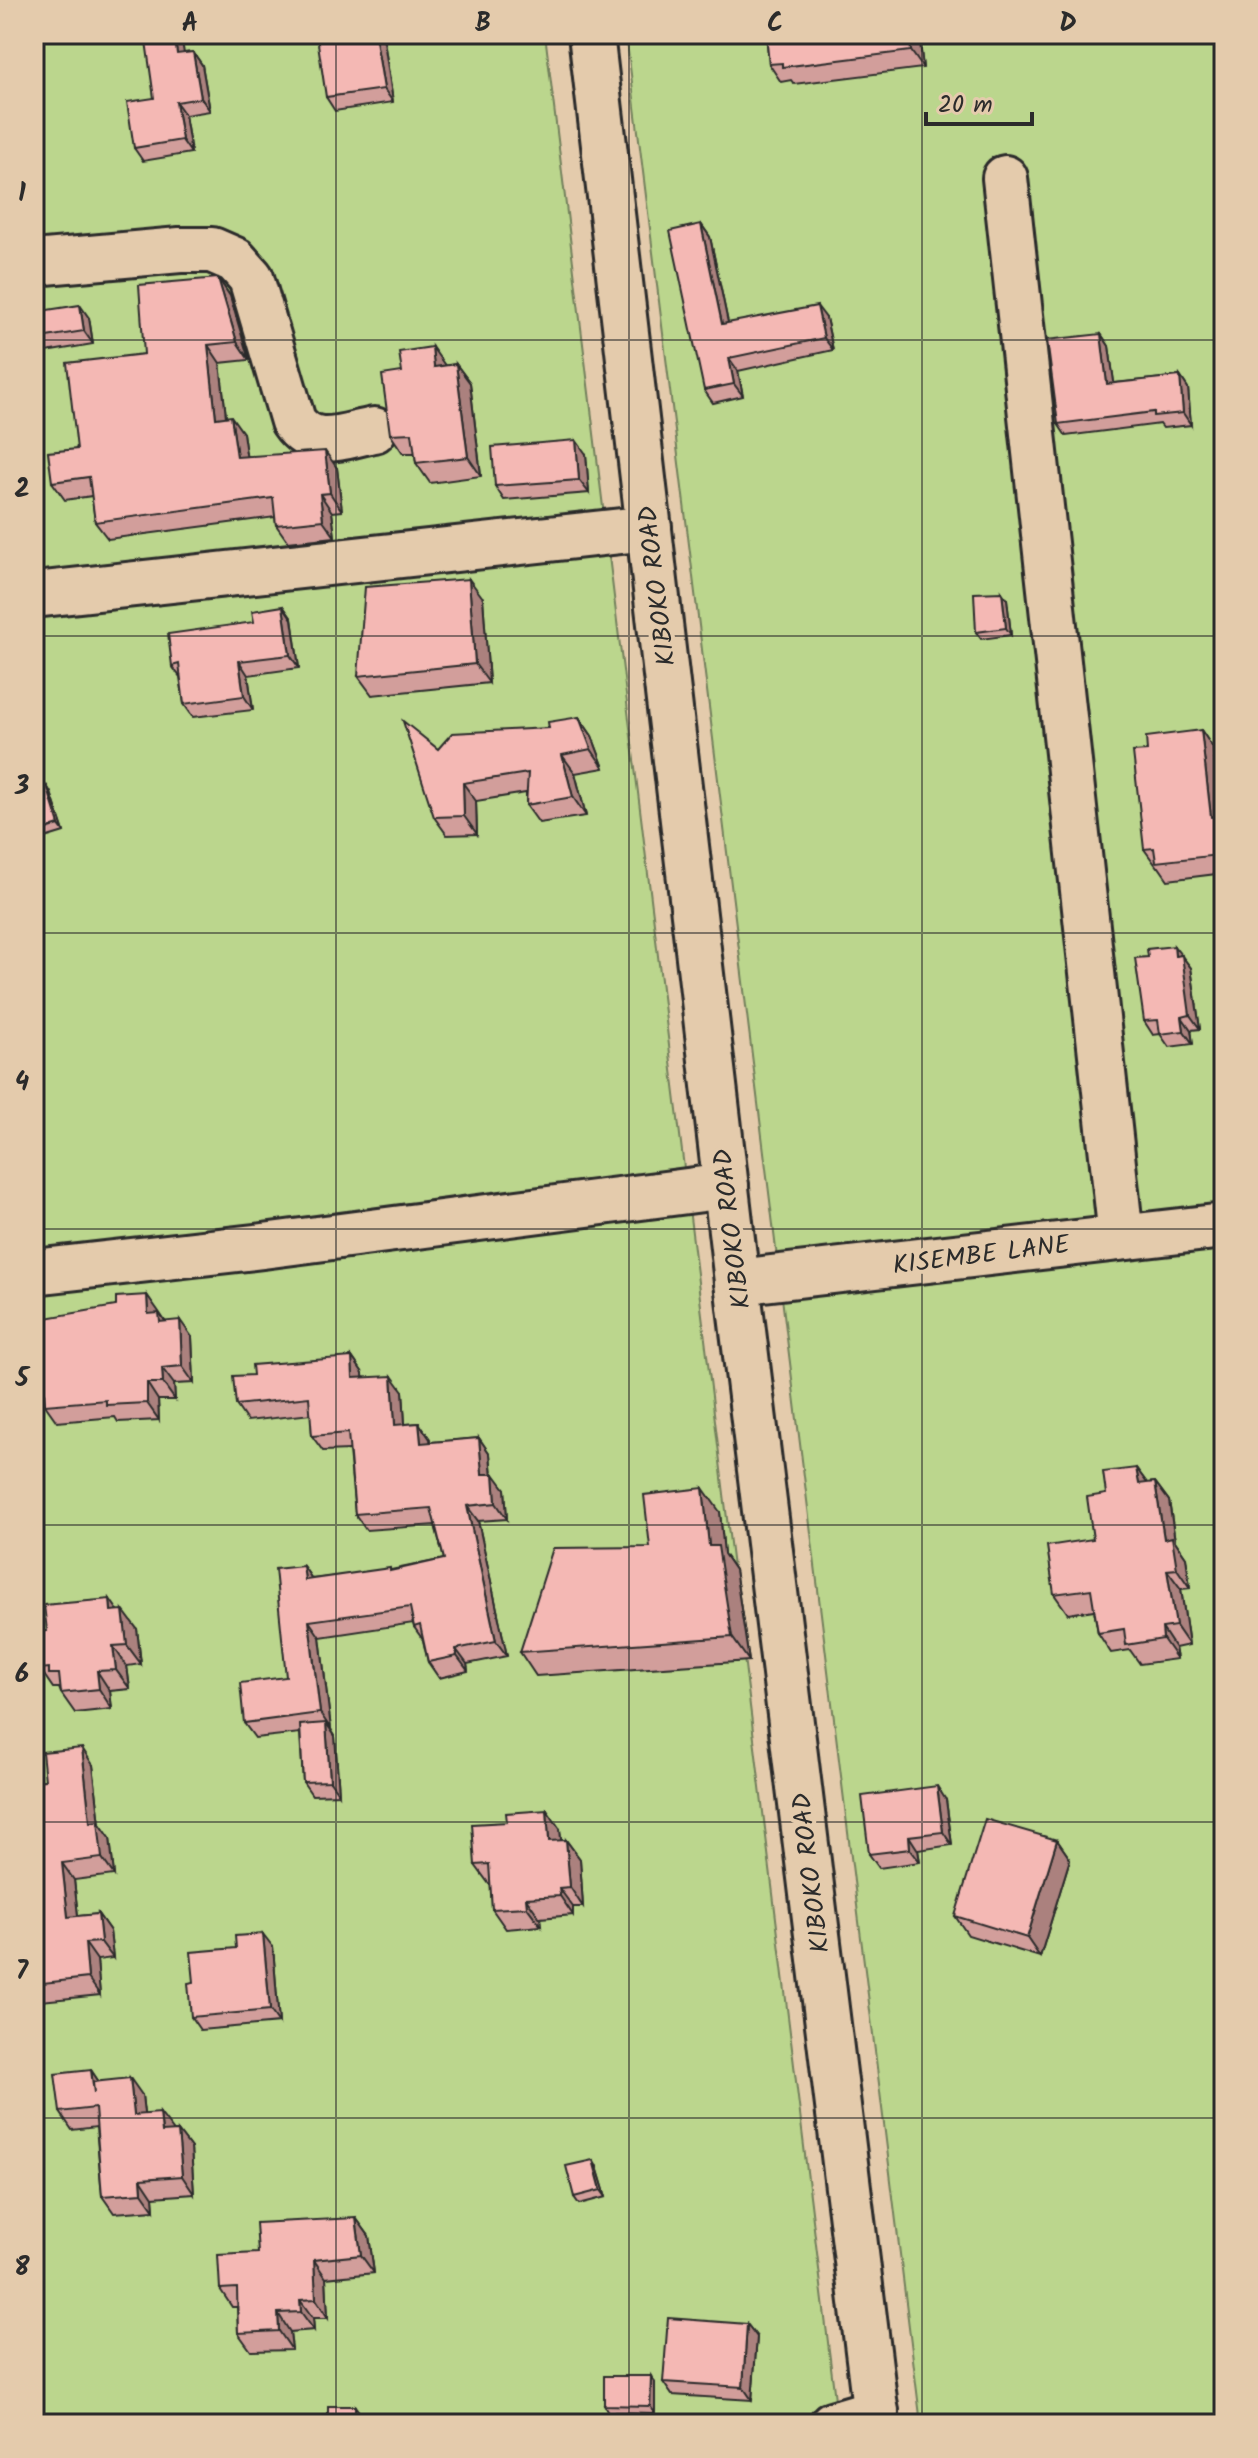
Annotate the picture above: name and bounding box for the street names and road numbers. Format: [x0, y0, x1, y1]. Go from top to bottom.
street label: KIBOKO ROAD [627, 503, 689, 668]
street label: KIBOKO ROAD [702, 1146, 764, 1311]
street label: KISEMBE LANE [890, 1224, 1073, 1288]
street label: KIBOKO ROAD [781, 1790, 843, 1955]

